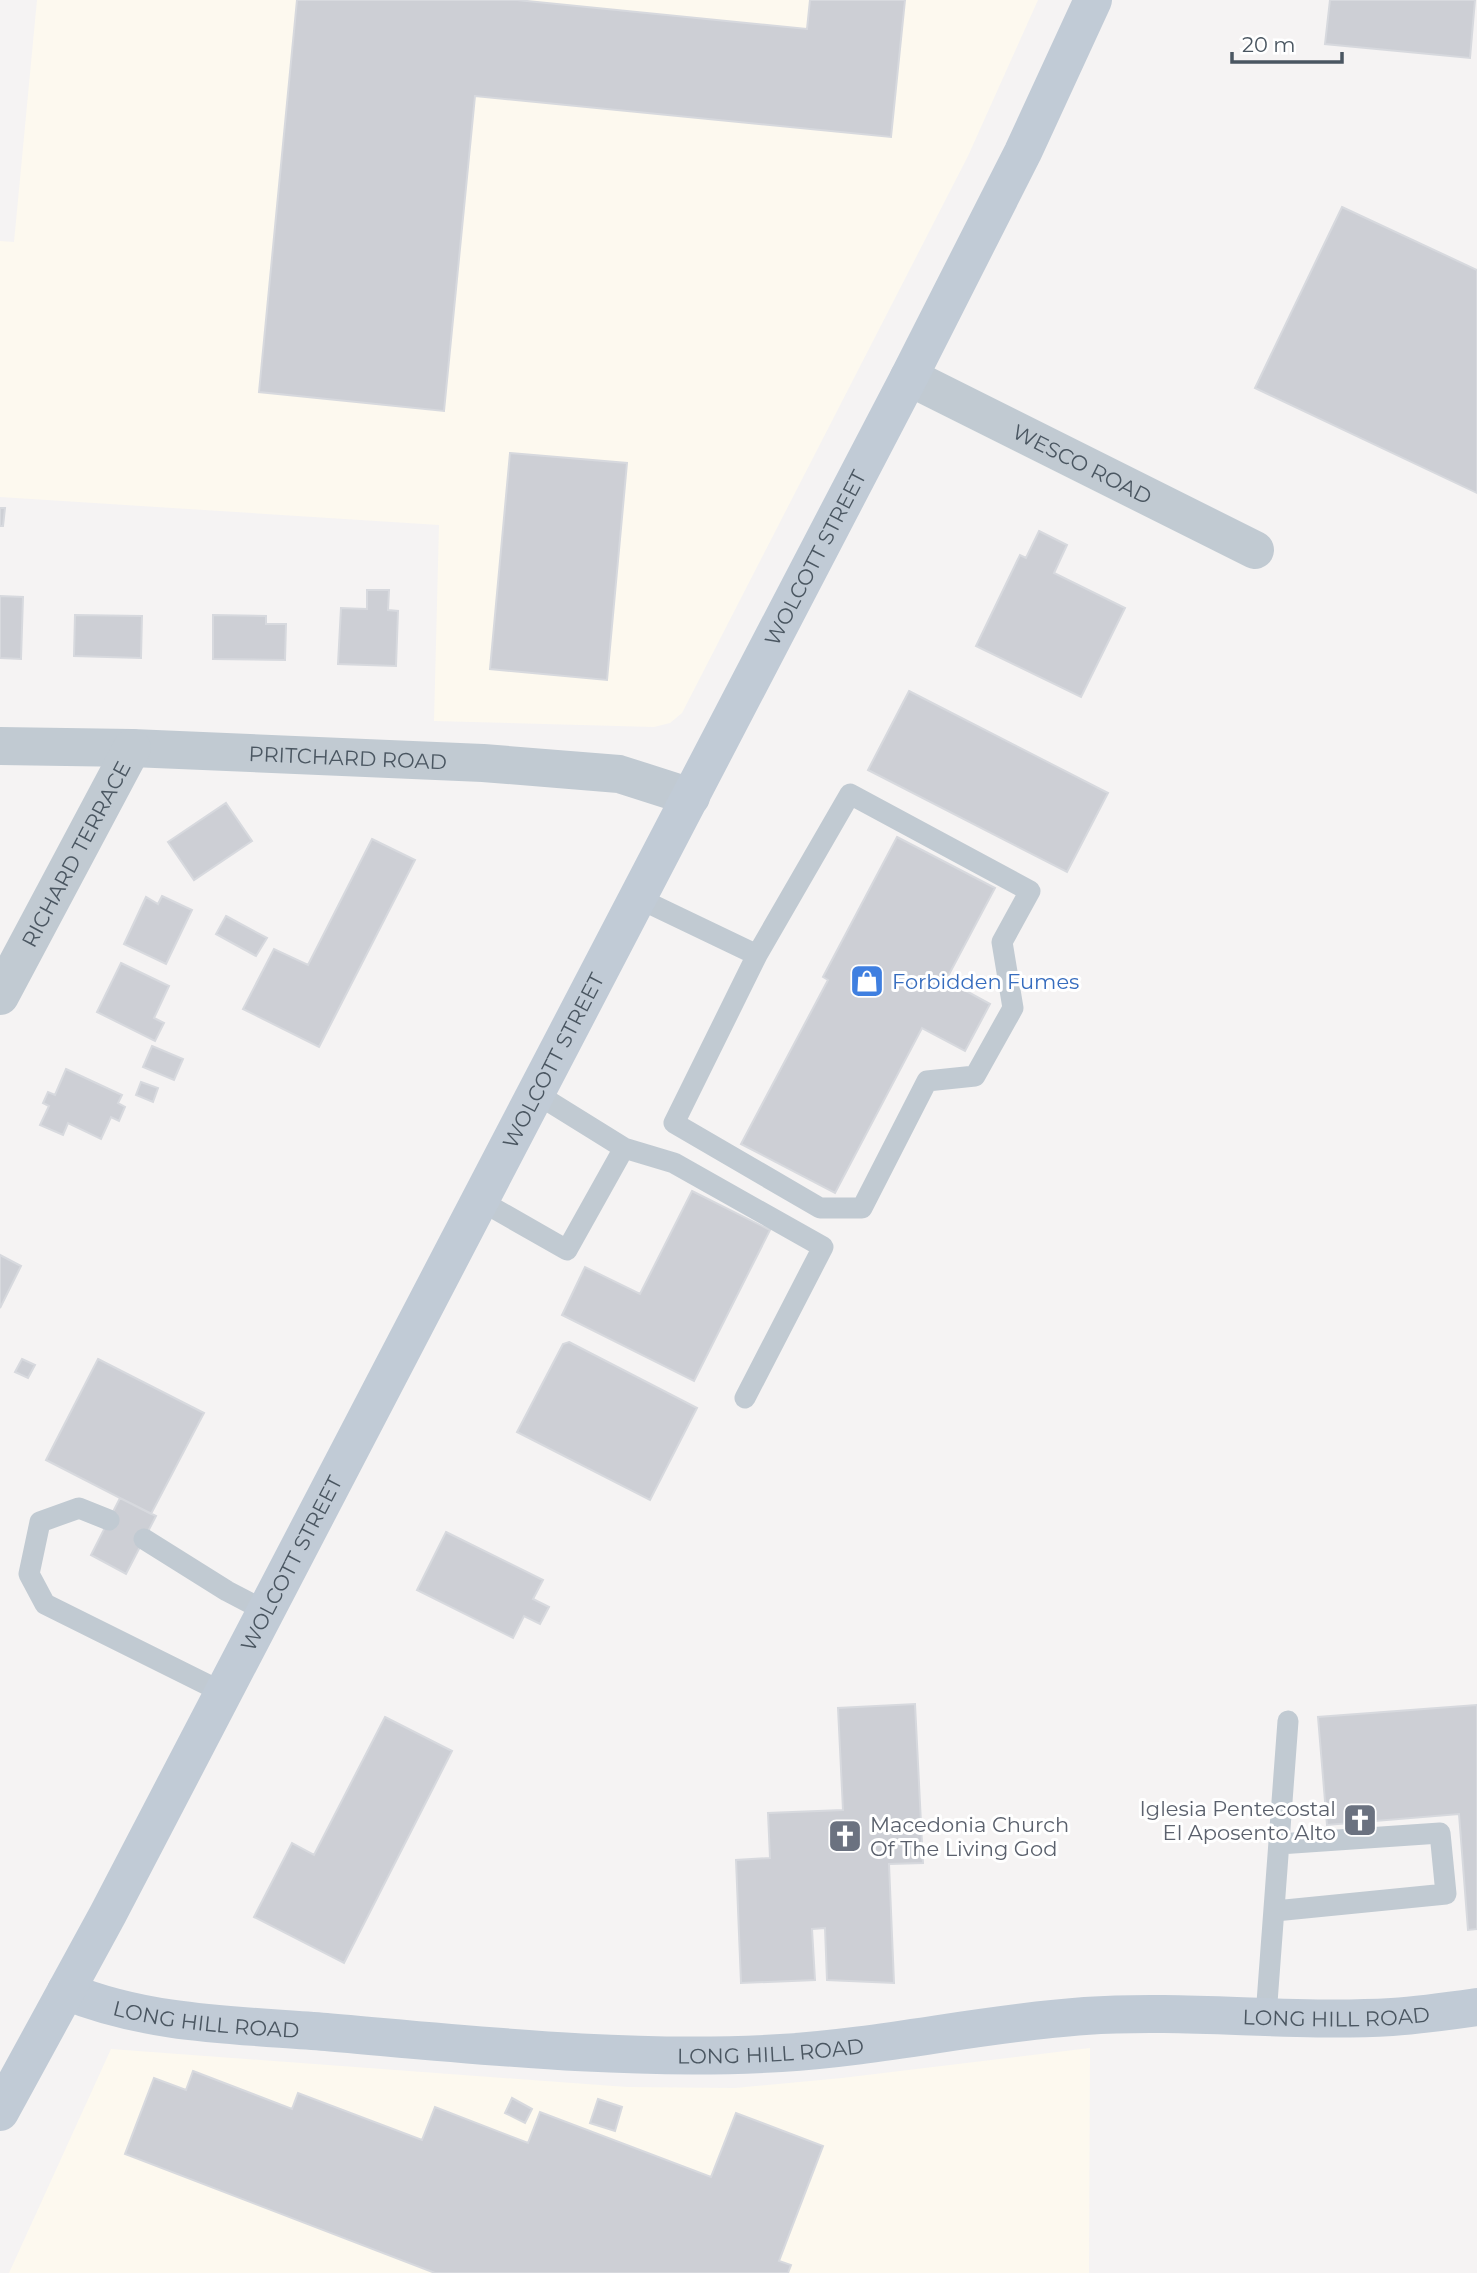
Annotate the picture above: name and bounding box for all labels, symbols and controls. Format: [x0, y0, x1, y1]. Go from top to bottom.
scale bar [1232, 21, 1342, 65]
text: 20 m [1242, 32, 1296, 57]
street label: WESCO ROAD [1009, 419, 1156, 509]
street label: WOLCOTT STREET [759, 466, 871, 650]
street label: PRITCHARD ROAD [248, 740, 447, 774]
street label: RICHARD TERRACE [16, 757, 135, 951]
shop icon: Forbidden Fumes [848, 962, 886, 1000]
street label: WOLCOTT STREET [497, 969, 609, 1152]
place label: Forbidden Fumes [892, 969, 1079, 994]
street label: WOLCOTT STREET [235, 1471, 347, 1655]
place label: Iglesia Pentecostal El Aposento Alto [1139, 1796, 1336, 1845]
church icon: Iglesia Pentecostal El Aposento Alto [1341, 1801, 1379, 1839]
place label: Macedonia Church Of The Living God [870, 1812, 1069, 1861]
church icon: Macedonia Church Of The Living God [826, 1817, 864, 1855]
street label: LONG HILL ROAD [111, 1995, 300, 2043]
street label: LONG HILL ROAD [1242, 2001, 1431, 2031]
street label: LONG HILL ROAD [677, 2032, 865, 2068]

